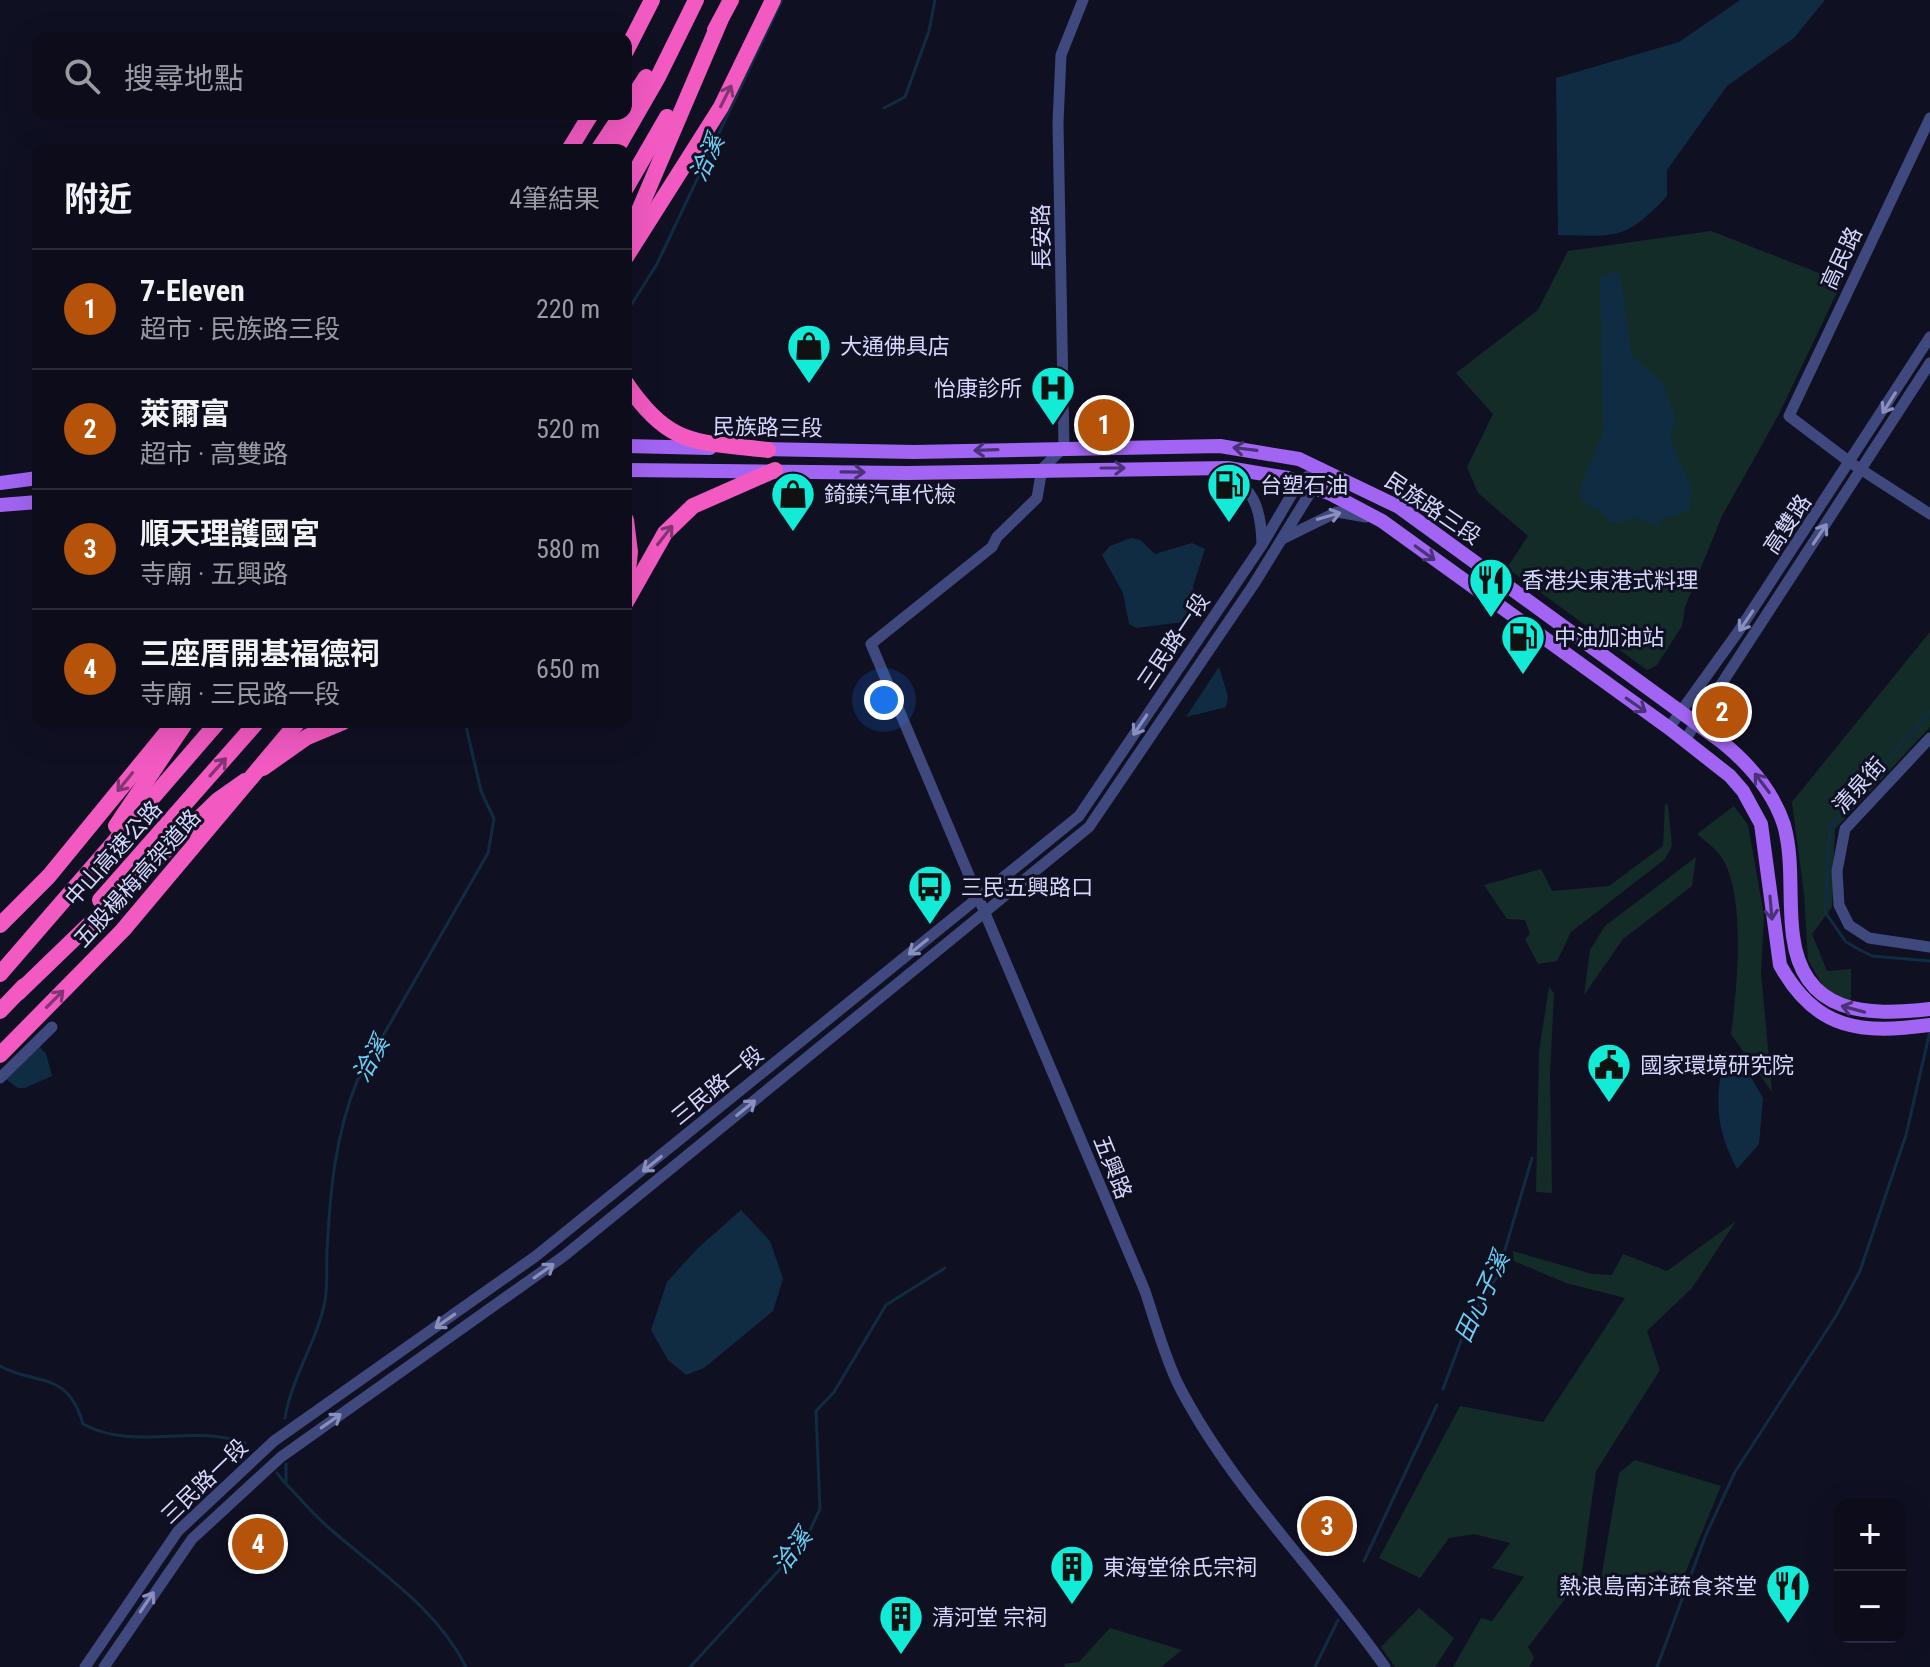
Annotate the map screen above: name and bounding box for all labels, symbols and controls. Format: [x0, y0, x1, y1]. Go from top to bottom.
search box [32, 32, 632, 120]
icon: search [60, 54, 104, 98]
text: 搜尋地點 [124, 61, 244, 96]
one-way arrow [719, 84, 734, 108]
water label: 洽溪 [684, 128, 731, 186]
text: 附近 [64, 179, 132, 219]
text: 4筆結果 [509, 184, 600, 214]
street label: 長安路 [1028, 204, 1055, 270]
street label: 高民路 [1816, 223, 1867, 293]
text: 7-Eleven [140, 273, 245, 308]
text: 1 [83, 294, 97, 324]
text: 220 m [536, 294, 600, 324]
text: 超市 · 民族路三段 [140, 314, 340, 344]
shop icon: 大通佛具店 [785, 322, 833, 385]
place label: 大通佛具店 [840, 334, 950, 359]
hospital icon: 怡康診所 [1029, 364, 1077, 427]
place label: 怡康診所 [934, 376, 1022, 401]
one-way arrow [1880, 391, 1896, 414]
pin: 1 [1078, 395, 1130, 455]
text: 萊爾富 [140, 396, 230, 431]
text: 2 [83, 414, 97, 444]
text: 520 m [536, 414, 600, 444]
street label: 民族路三段 [713, 414, 823, 441]
text: 超市 · 高雙路 [140, 439, 288, 469]
one-way arrow [973, 442, 1000, 457]
one-way arrow [1232, 442, 1259, 457]
one-way arrow [1099, 461, 1126, 476]
fuel station icon: 台塑石油 [1205, 461, 1253, 524]
one-way arrow [839, 464, 866, 480]
street label: 民族路三段 [1380, 467, 1485, 550]
shop icon: 錡鎂汽車代檢 [769, 470, 817, 533]
place label: 台塑石油 [1260, 473, 1348, 498]
place label: 錡鎂汽車代檢 [824, 482, 956, 507]
street label: 高雙路 [1759, 490, 1816, 559]
one-way arrow [1316, 508, 1342, 523]
text: 順天理護國宮 [140, 516, 320, 551]
one-way arrow [1812, 524, 1828, 546]
one-way arrow [657, 525, 674, 546]
text: 3 [83, 534, 97, 564]
text: 580 m [536, 534, 600, 564]
one-way arrow [1414, 544, 1435, 561]
restaurant icon: 香港尖東港式料理 [1467, 556, 1515, 619]
text: 寺廟 · 五興路 [140, 559, 288, 589]
place label: 香港尖東港式料理 [1522, 568, 1698, 593]
street label: 三民路一段 [1132, 589, 1215, 694]
one-way arrow [1738, 609, 1754, 631]
fuel station icon: 中油加油站 [1499, 613, 1547, 676]
place label: 中油加油站 [1554, 625, 1664, 650]
text: 三座厝開基福德祠 [140, 636, 380, 671]
text: 4 [83, 654, 97, 684]
text: 650 m [536, 654, 600, 684]
text: 寺廟 · 三民路一段 [140, 679, 340, 709]
your location [864, 680, 904, 720]
pin: 2 [1696, 682, 1748, 742]
one-way arrow [1624, 697, 1646, 713]
one-way arrow [1131, 714, 1148, 736]
street label: 清泉街 [1828, 752, 1891, 818]
one-way arrow [209, 757, 227, 777]
one-way arrow [116, 771, 134, 792]
one-way arrow [1753, 773, 1770, 794]
street label: 中山高速公路 [60, 796, 167, 911]
street label: 五股楊梅高架道路 [69, 805, 206, 952]
bus stop icon: 三民五興路口 [906, 863, 954, 926]
place label: 三民五興路口 [961, 875, 1093, 900]
one-way arrow [1764, 894, 1779, 921]
one-way arrow [909, 938, 929, 956]
one-way arrow [45, 990, 64, 1009]
one-way arrow [1840, 1000, 1866, 1015]
water label: 洽溪 [347, 1029, 396, 1087]
street label: 三民路一段 [667, 1041, 768, 1130]
public building icon: 國家環境研究院 [1585, 1041, 1633, 1104]
place label: 國家環境研究院 [1640, 1053, 1794, 1078]
one-way arrow [735, 1100, 756, 1117]
street label: 五興路 [1089, 1132, 1136, 1202]
one-way arrow [642, 1155, 662, 1173]
water label: 田心子溪 [1449, 1245, 1516, 1346]
one-way arrow [532, 1263, 554, 1279]
one-way arrow [434, 1313, 456, 1330]
one-way arrow [320, 1413, 342, 1429]
street label: 三民路一段 [156, 1434, 253, 1529]
pin: 3 [1301, 1496, 1353, 1556]
map controls [1834, 1499, 1906, 1643]
button: + [1834, 1499, 1906, 1571]
pin: 4 [232, 1514, 284, 1574]
water label: 洽溪 [766, 1521, 819, 1579]
building icon: 東海堂徐氏宗祠 [1048, 1543, 1096, 1606]
place label: 東海堂徐氏宗祠 [1103, 1555, 1257, 1580]
restaurant icon: 熱浪島南洋蔬食茶堂 [1764, 1562, 1812, 1625]
button: − [1834, 1571, 1906, 1643]
place label: 熱浪島南洋蔬食茶堂 [1559, 1574, 1757, 1599]
one-way arrow [139, 1591, 155, 1613]
building icon: 清河堂 宗祠 [877, 1593, 925, 1656]
place label: 清河堂 宗祠 [932, 1605, 1047, 1630]

